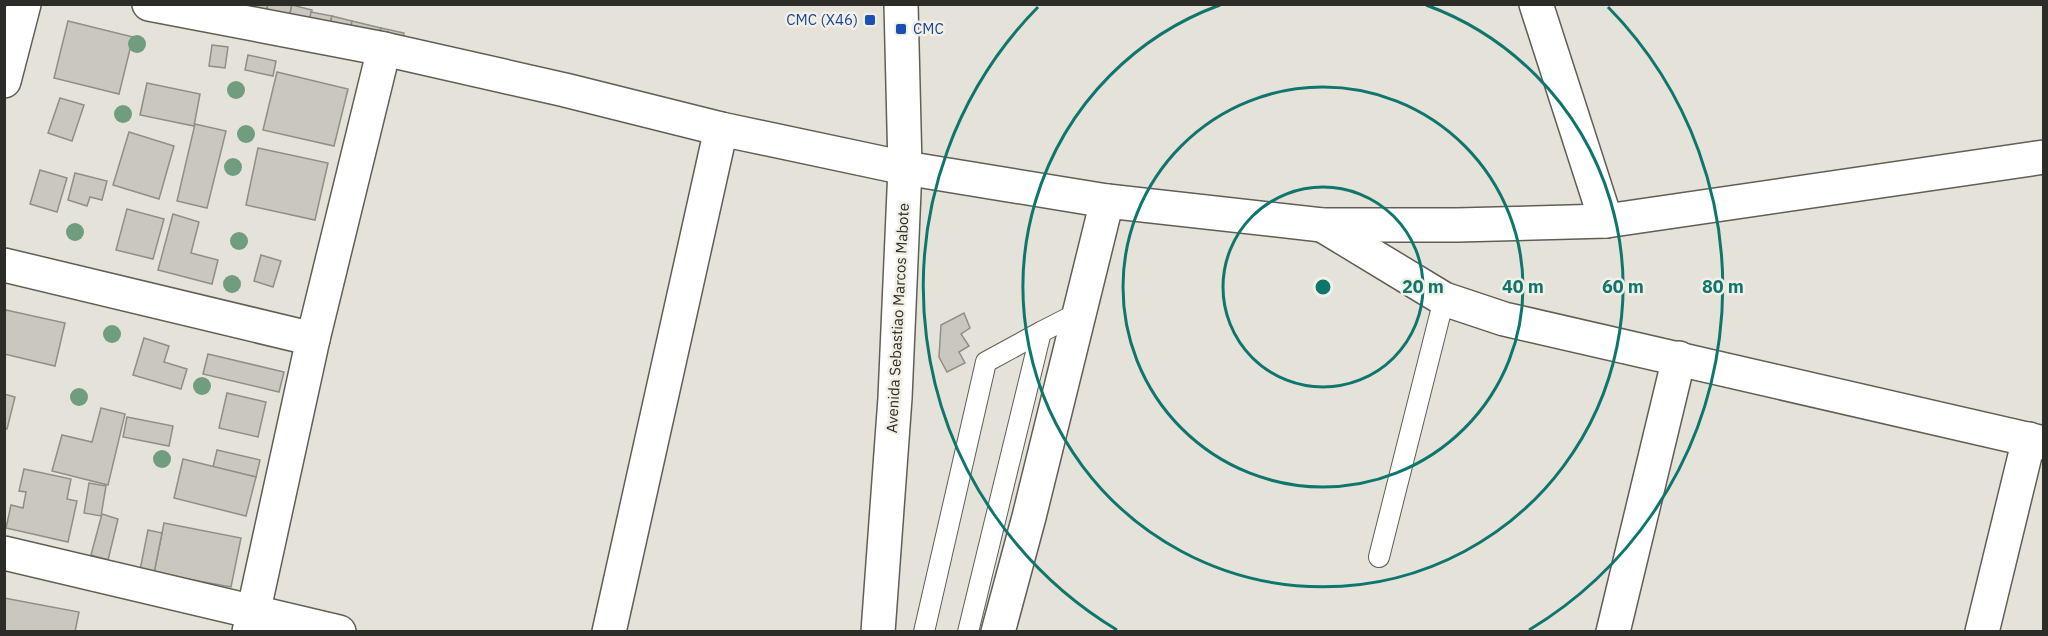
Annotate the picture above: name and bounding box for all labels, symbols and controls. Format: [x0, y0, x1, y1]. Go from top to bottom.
place label: CMC (X46) [786, 10, 858, 29]
marker: CMC (X46) [863, 13, 877, 27]
place label: CMC [913, 19, 944, 38]
marker: CMC [894, 22, 908, 36]
street label: Avenida Sebastiao Marcos Mabote [882, 203, 913, 433]
text: 20 m [1402, 275, 1444, 298]
text: 40 m [1502, 275, 1544, 298]
text: 60 m [1602, 275, 1644, 298]
text: 80 m [1702, 275, 1744, 298]
centre of rings [1313, 277, 1333, 297]

